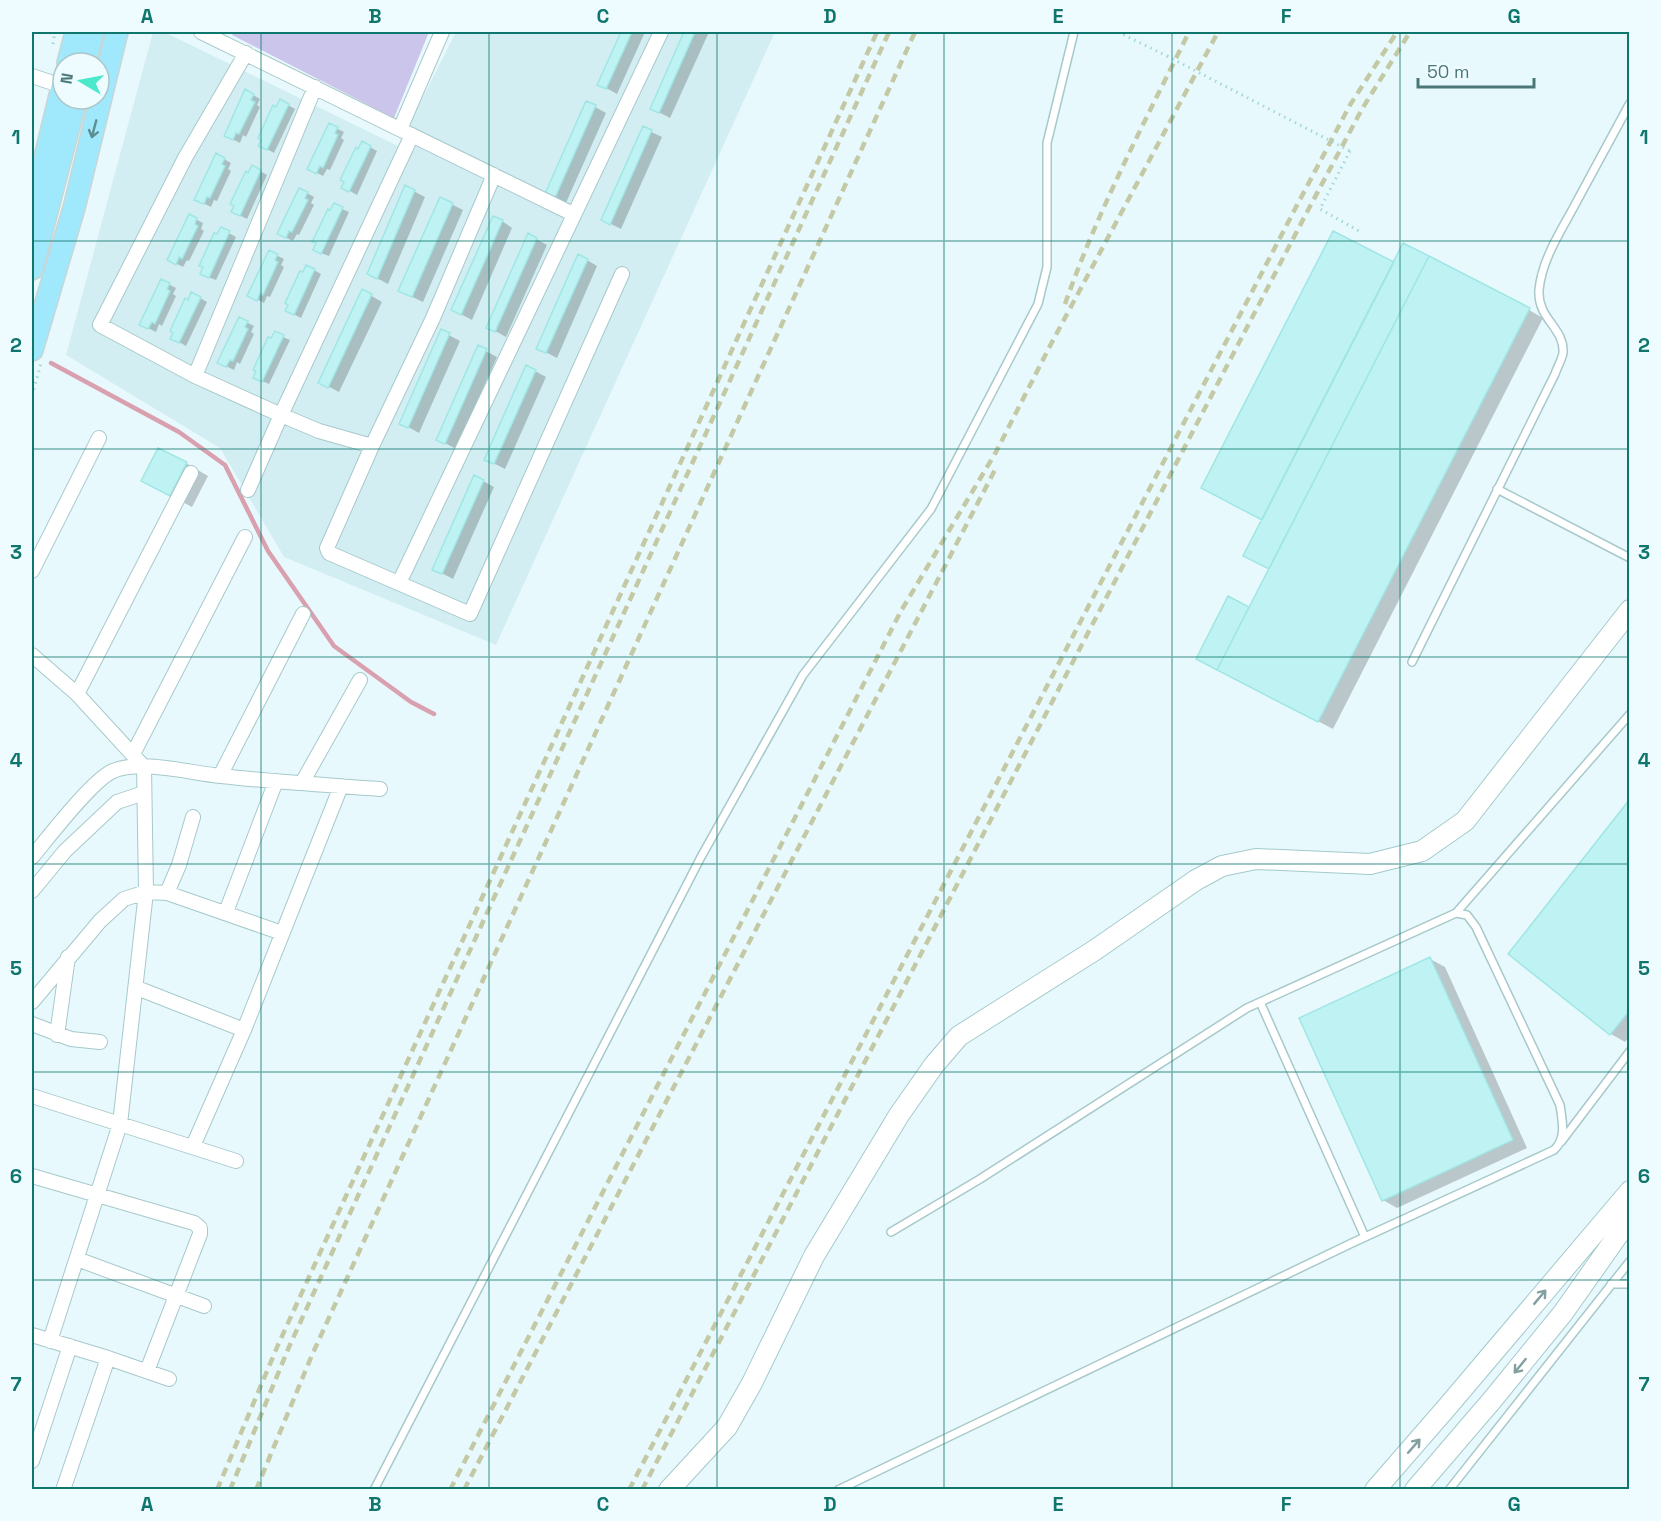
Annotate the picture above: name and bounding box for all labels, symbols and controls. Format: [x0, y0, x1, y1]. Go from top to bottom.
text: A [141, 3, 154, 29]
text: B [368, 3, 382, 29]
text: C [597, 3, 610, 29]
text: D [823, 3, 837, 29]
text: E [1052, 3, 1064, 29]
text: F [1281, 3, 1292, 29]
text: G [1507, 3, 1521, 29]
north arrow [51, 51, 111, 111]
scale bar [1418, 51, 1534, 89]
text: 50 m [1427, 60, 1469, 83]
text: N [55, 71, 78, 86]
one-way arrow [88, 119, 100, 138]
text: 1 [11, 124, 21, 150]
text: 1 [1639, 124, 1649, 150]
text: 2 [10, 332, 22, 358]
text: 2 [1638, 332, 1650, 358]
text: 3 [10, 539, 22, 565]
text: 3 [1638, 539, 1650, 565]
text: 4 [10, 747, 23, 773]
text: 4 [1638, 747, 1651, 773]
text: 5 [10, 955, 22, 981]
text: 5 [1638, 955, 1650, 981]
text: 6 [10, 1163, 22, 1189]
text: 6 [1638, 1163, 1650, 1189]
one-way arrow [1533, 1290, 1547, 1305]
one-way arrow [1513, 1358, 1526, 1374]
text: 7 [10, 1371, 22, 1397]
text: 7 [1638, 1371, 1650, 1397]
one-way arrow [1407, 1438, 1421, 1453]
text: A [141, 1491, 154, 1517]
text: B [368, 1491, 382, 1517]
text: C [597, 1491, 610, 1517]
text: D [823, 1491, 837, 1517]
text: E [1052, 1491, 1064, 1517]
text: F [1281, 1491, 1292, 1517]
text: G [1507, 1491, 1521, 1517]

